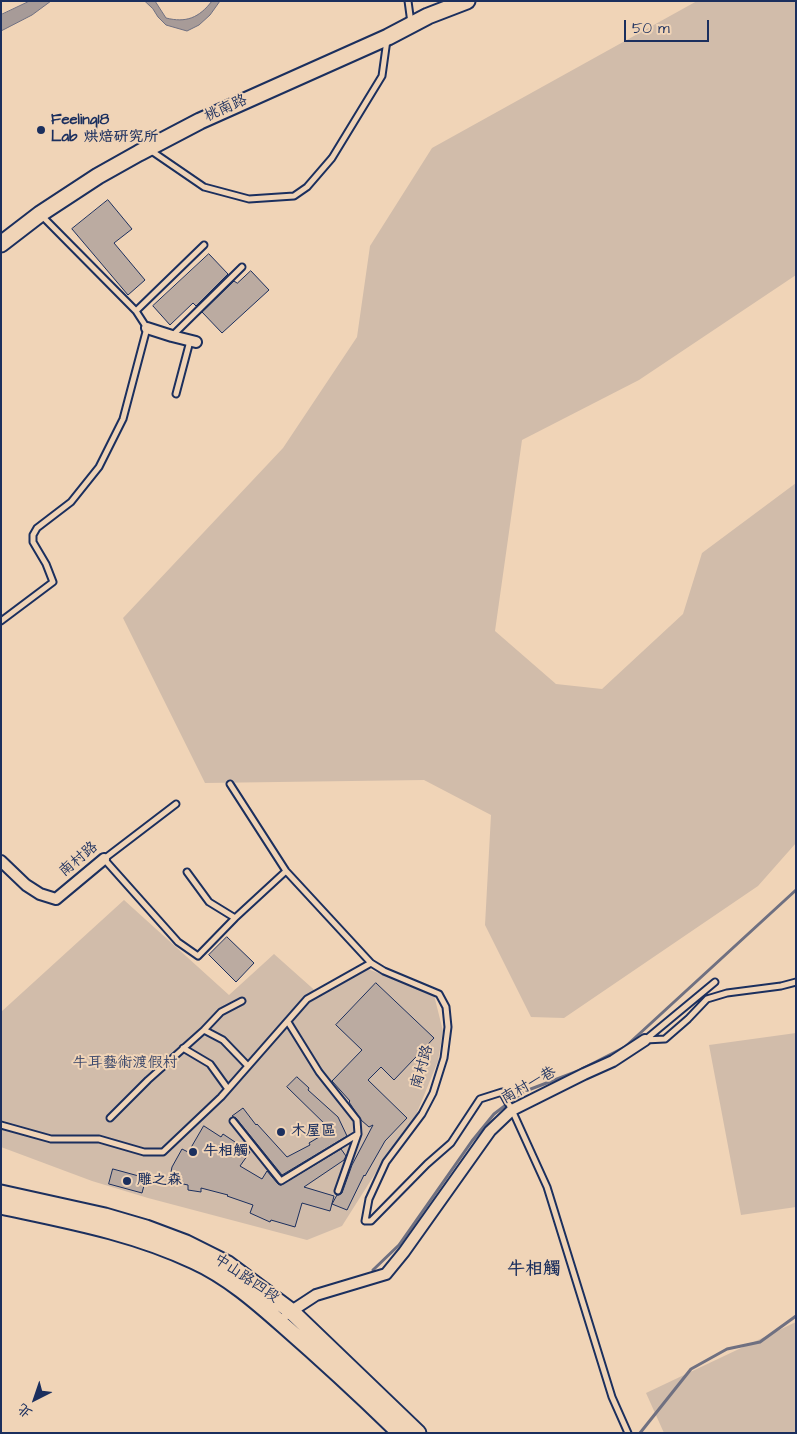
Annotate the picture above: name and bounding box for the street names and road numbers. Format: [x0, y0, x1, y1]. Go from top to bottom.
street label: 桃南路 [202, 92, 250, 126]
street label: 南村路 [56, 839, 102, 881]
street label: 南村路 [408, 1043, 438, 1091]
street label: 南村一巷 [498, 1064, 560, 1108]
street label: 中山路四段 [210, 1251, 282, 1307]

